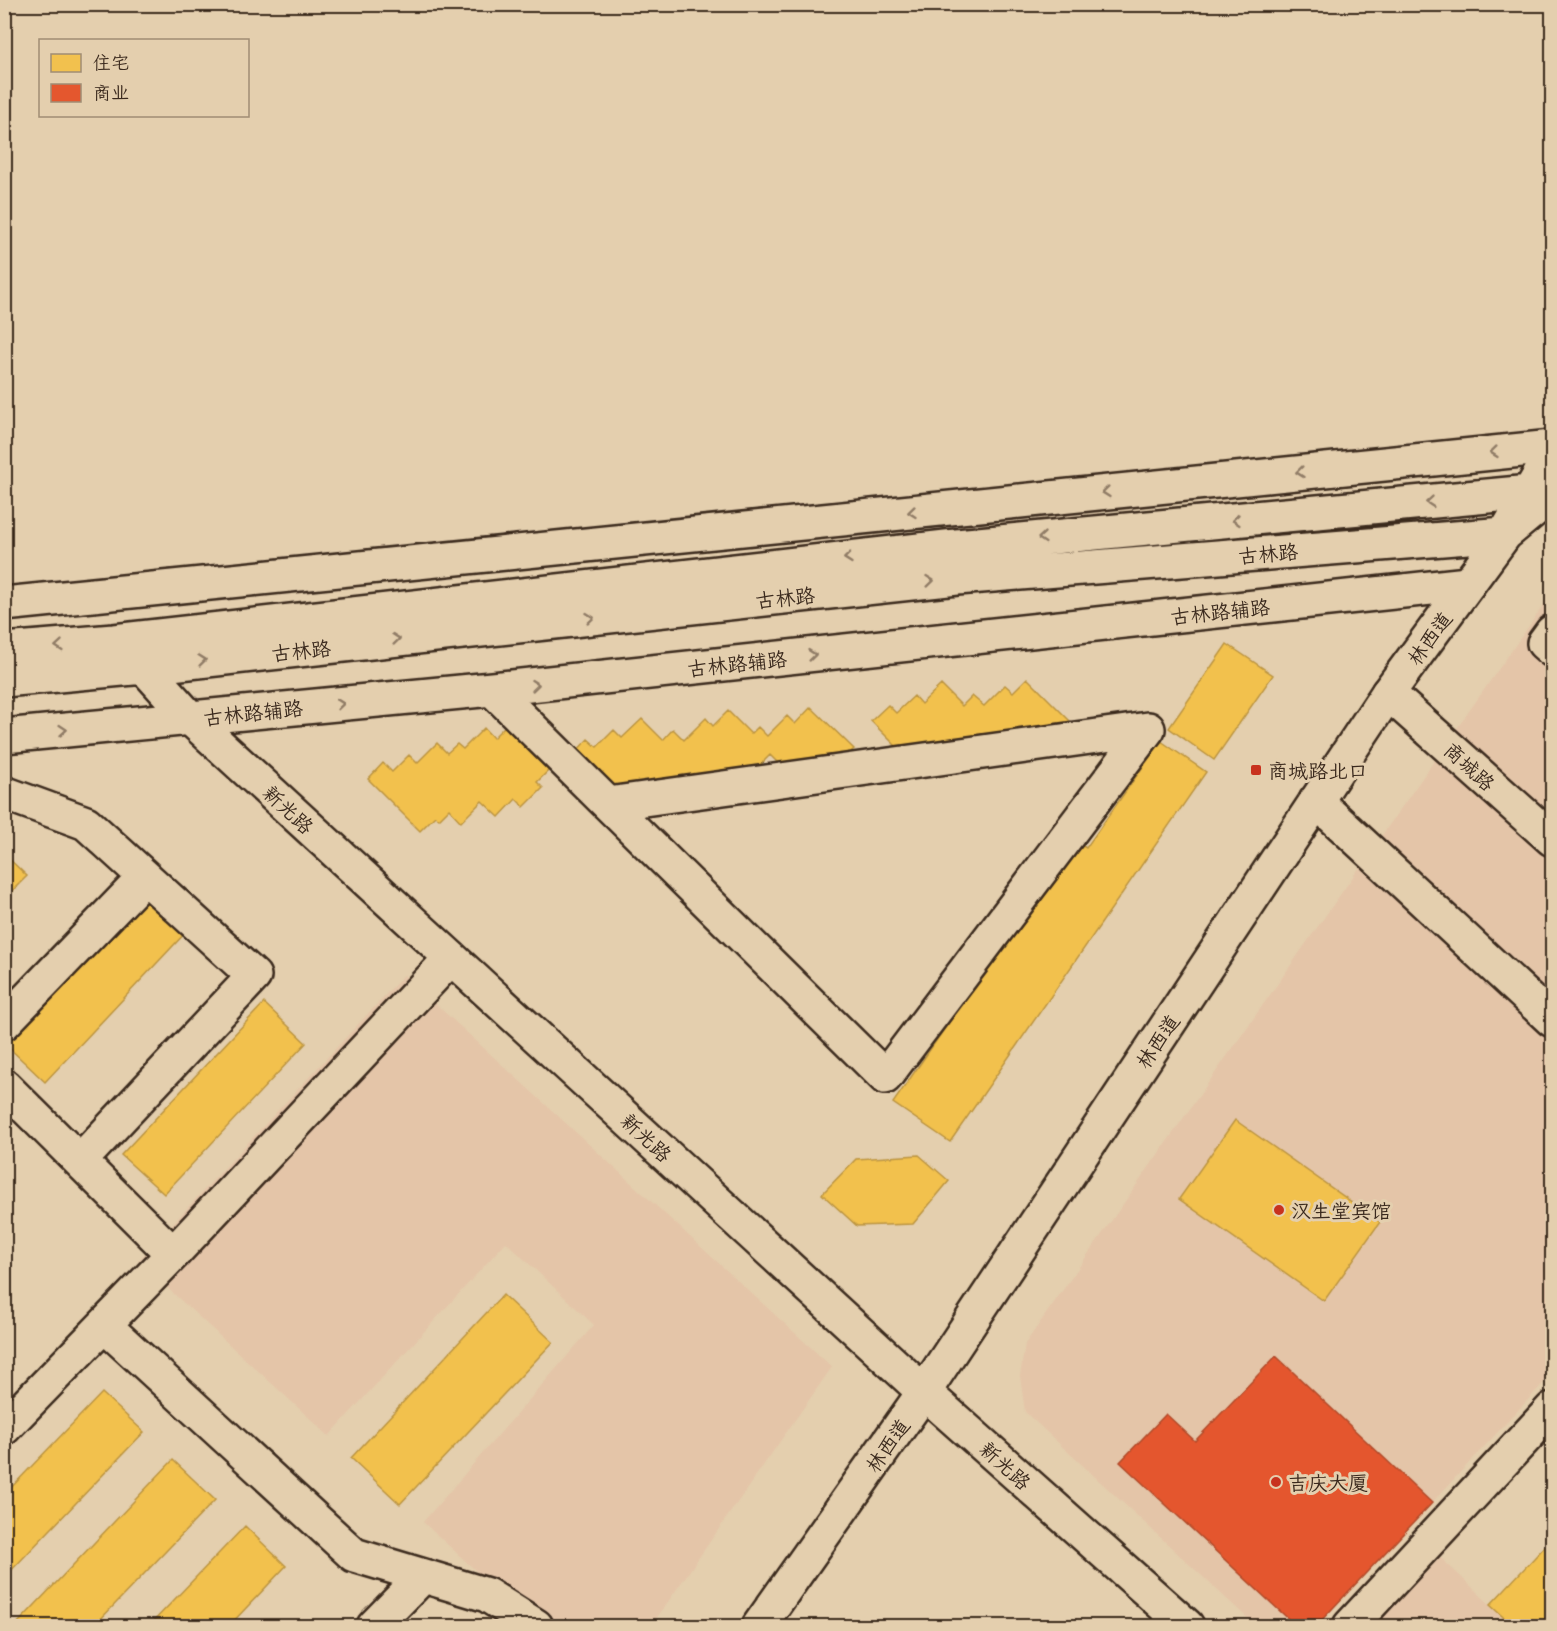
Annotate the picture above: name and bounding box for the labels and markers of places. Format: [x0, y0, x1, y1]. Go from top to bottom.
place label: 商城路北口 [1268, 757, 1368, 783]
marker: 商城路北口 [1249, 763, 1263, 777]
place label: 汉生堂宾馆 [1291, 1197, 1391, 1223]
marker: 汉生堂宾馆 [1272, 1203, 1286, 1217]
place label: 吉庆大厦 [1288, 1469, 1368, 1495]
marker: 吉庆大厦 [1269, 1475, 1283, 1489]

